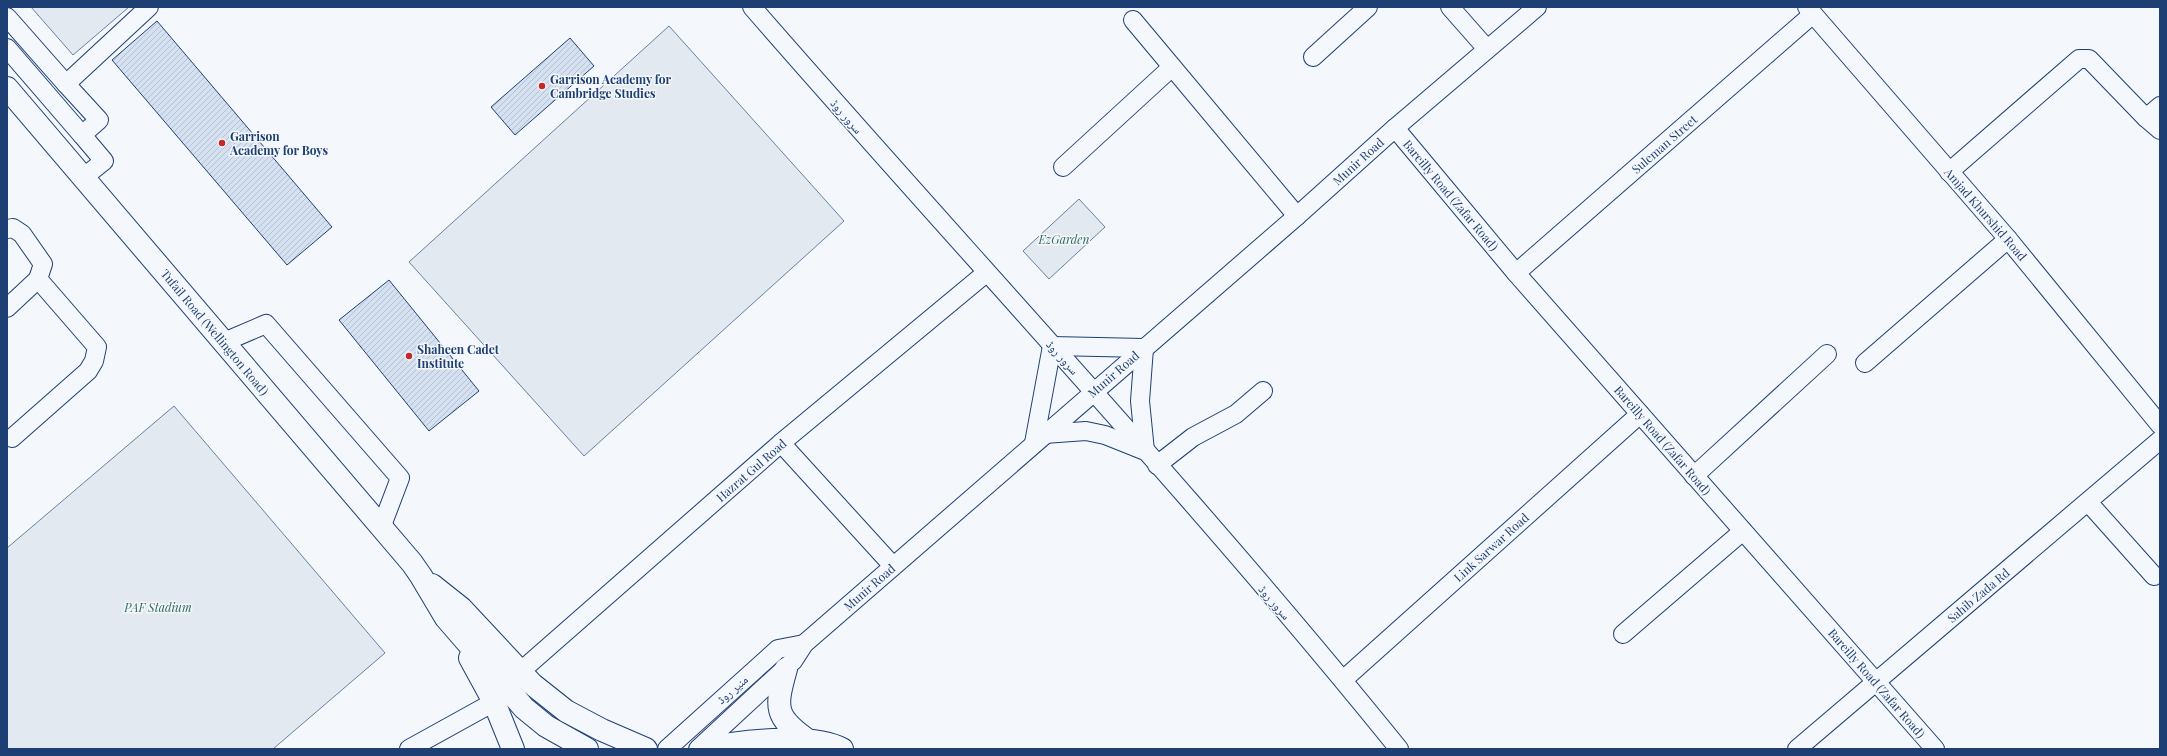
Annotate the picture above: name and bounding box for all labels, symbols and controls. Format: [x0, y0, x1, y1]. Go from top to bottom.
place label: Garrison Academy for Cambridge Studies [550, 71, 672, 101]
marker: Garrison Academy for Cambridge Studies [537, 81, 547, 91]
street label: سرور روڈ [827, 95, 867, 137]
street label: Suleman Street [1628, 111, 1701, 177]
place label: Garrison Academy for Boys [229, 128, 328, 158]
street label: Munir Road [1329, 134, 1387, 188]
street label: Bareilly Road (Zafar Road) [1400, 136, 1502, 254]
marker: Garrison Academy for Boys [217, 138, 227, 148]
street label: Amjad Khurshid Road [1941, 164, 2031, 264]
park label: EzGarden [1038, 231, 1089, 247]
street label: Tufail Road (Wellington Road) [158, 266, 272, 398]
street label: سرور روڈ [1043, 336, 1083, 378]
place label: Shaheen Cadet Institute [417, 341, 500, 371]
street label: Munir Road [1084, 347, 1142, 401]
marker: Shaheen Cadet Institute [404, 351, 414, 361]
street label: Bareilly Road (Zafar Road) [1611, 382, 1715, 498]
street label: Hazrat Gul Road [712, 435, 790, 505]
street label: Link Sarwar Road [1450, 509, 1532, 585]
street label: Munir Road [840, 560, 898, 614]
street label: Sahib Zada Rd [1944, 564, 2012, 626]
street label: سرور روڈ [1255, 581, 1295, 623]
park label: PAF Stadium [123, 599, 192, 615]
street label: Bareilly Road (Zafar Road) [1825, 625, 1929, 741]
street label: منیر روڈ [713, 671, 751, 707]

